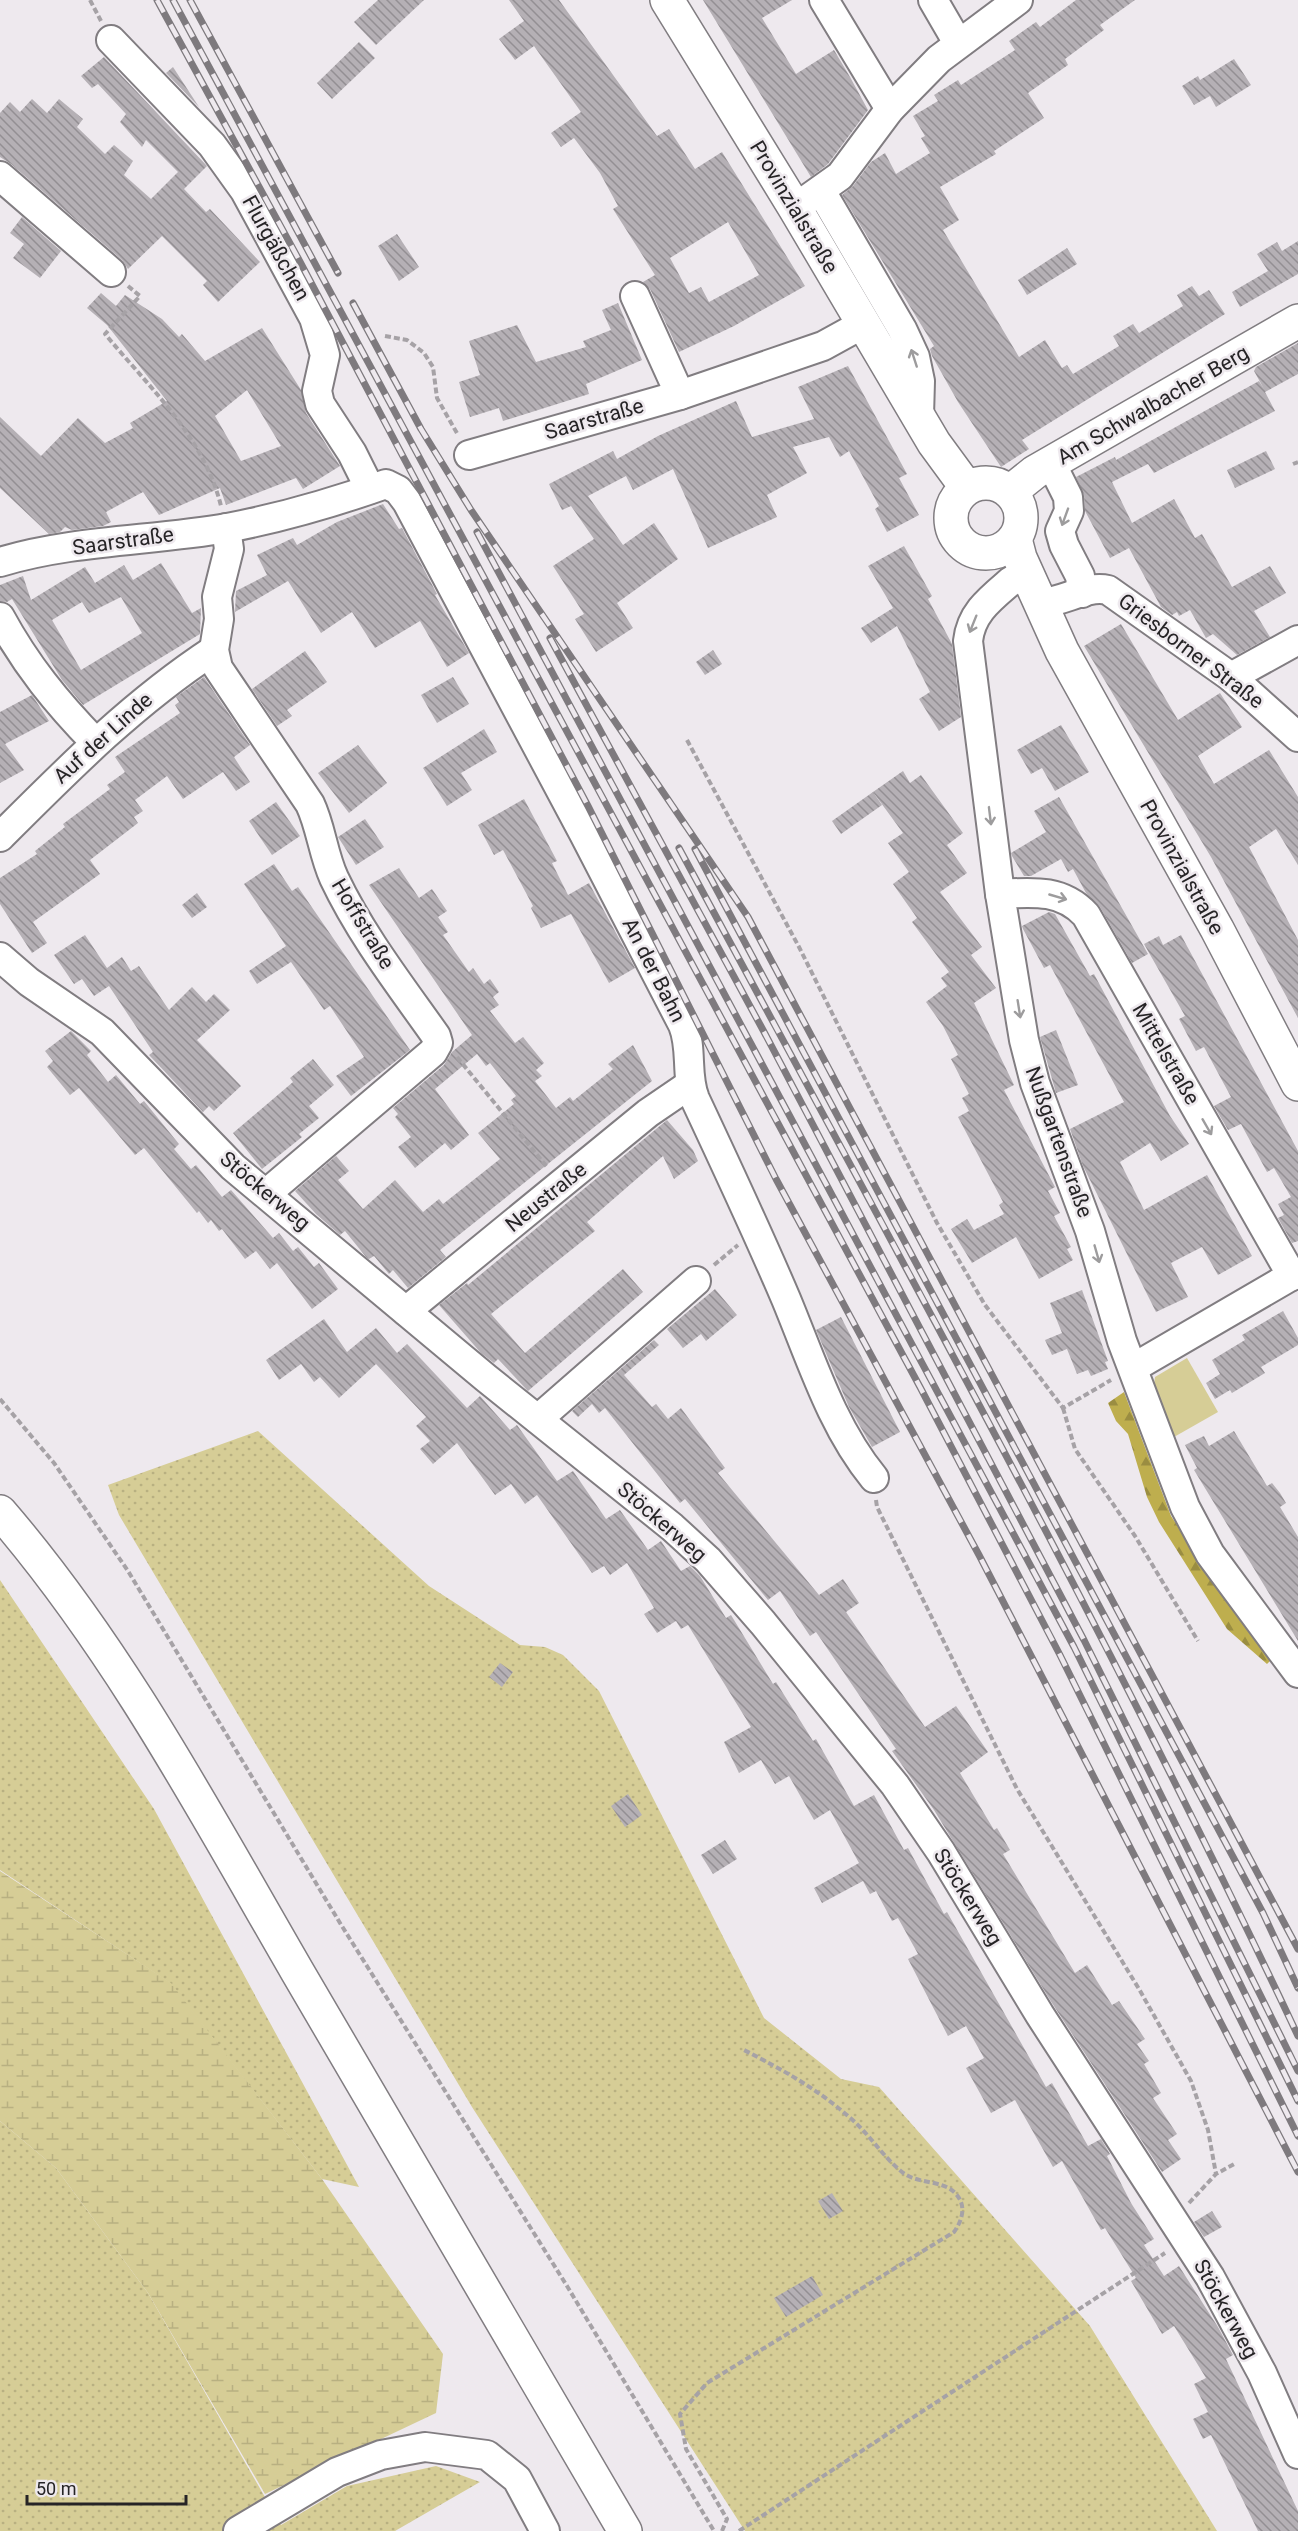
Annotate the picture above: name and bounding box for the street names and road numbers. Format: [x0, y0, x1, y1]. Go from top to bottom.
street label: Provinzialstraße [745, 136, 843, 278]
street label: Flurgäßchen [237, 191, 315, 305]
street label: Am Schwalbacher Berg [1053, 340, 1253, 470]
street label: Saarstraße [542, 393, 646, 445]
street label: Saarstraße [71, 522, 175, 560]
street label: Griesborner Straße [1114, 589, 1268, 713]
street label: Auf der Linde [49, 688, 157, 788]
street label: Provinzialstraße [1135, 795, 1229, 939]
street label: Hoffstraße [327, 875, 399, 973]
street label: An der Bahn [618, 914, 690, 1026]
street label: Mittelstraße [1127, 999, 1205, 1109]
street label: Nußgartenstraße [1021, 1063, 1097, 1221]
street label: Stöckerweg [215, 1147, 315, 1235]
street label: Neustraße [501, 1157, 591, 1237]
street label: Stöckerweg [613, 1477, 711, 1567]
street label: Stöckerweg [929, 1844, 1007, 1950]
street label: Stöckerweg [1189, 2255, 1263, 2363]

